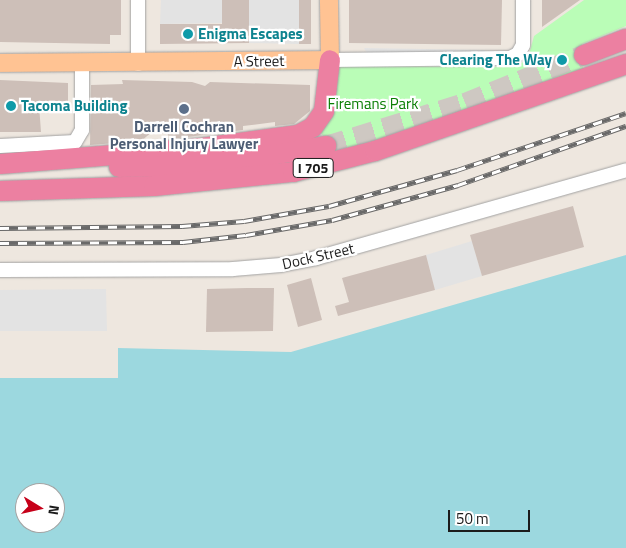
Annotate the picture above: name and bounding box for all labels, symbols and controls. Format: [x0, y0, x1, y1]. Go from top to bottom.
place label: Enigma Escapes [198, 25, 303, 43]
marker: Enigma Escapes [182, 28, 194, 40]
place label: Clearing The Way [440, 51, 552, 69]
street label: A Street [233, 52, 285, 70]
marker: Clearing The Way [556, 54, 568, 66]
park label: Firemans Park [328, 95, 418, 113]
place label: Tacoma Building [21, 97, 127, 115]
marker: Tacoma Building [5, 100, 17, 112]
marker: Darrell Cochran Personal Injury Lawyer [178, 103, 190, 115]
place label: Darrell Cochran Personal Injury Lawyer [110, 117, 258, 152]
road number: I 705 [292, 156, 334, 180]
street label: Dock Street [280, 239, 356, 273]
north arrow [15, 483, 65, 533]
scale bar [451, 500, 534, 532]
text: N [43, 504, 65, 517]
text: 50 m [456, 507, 489, 530]

